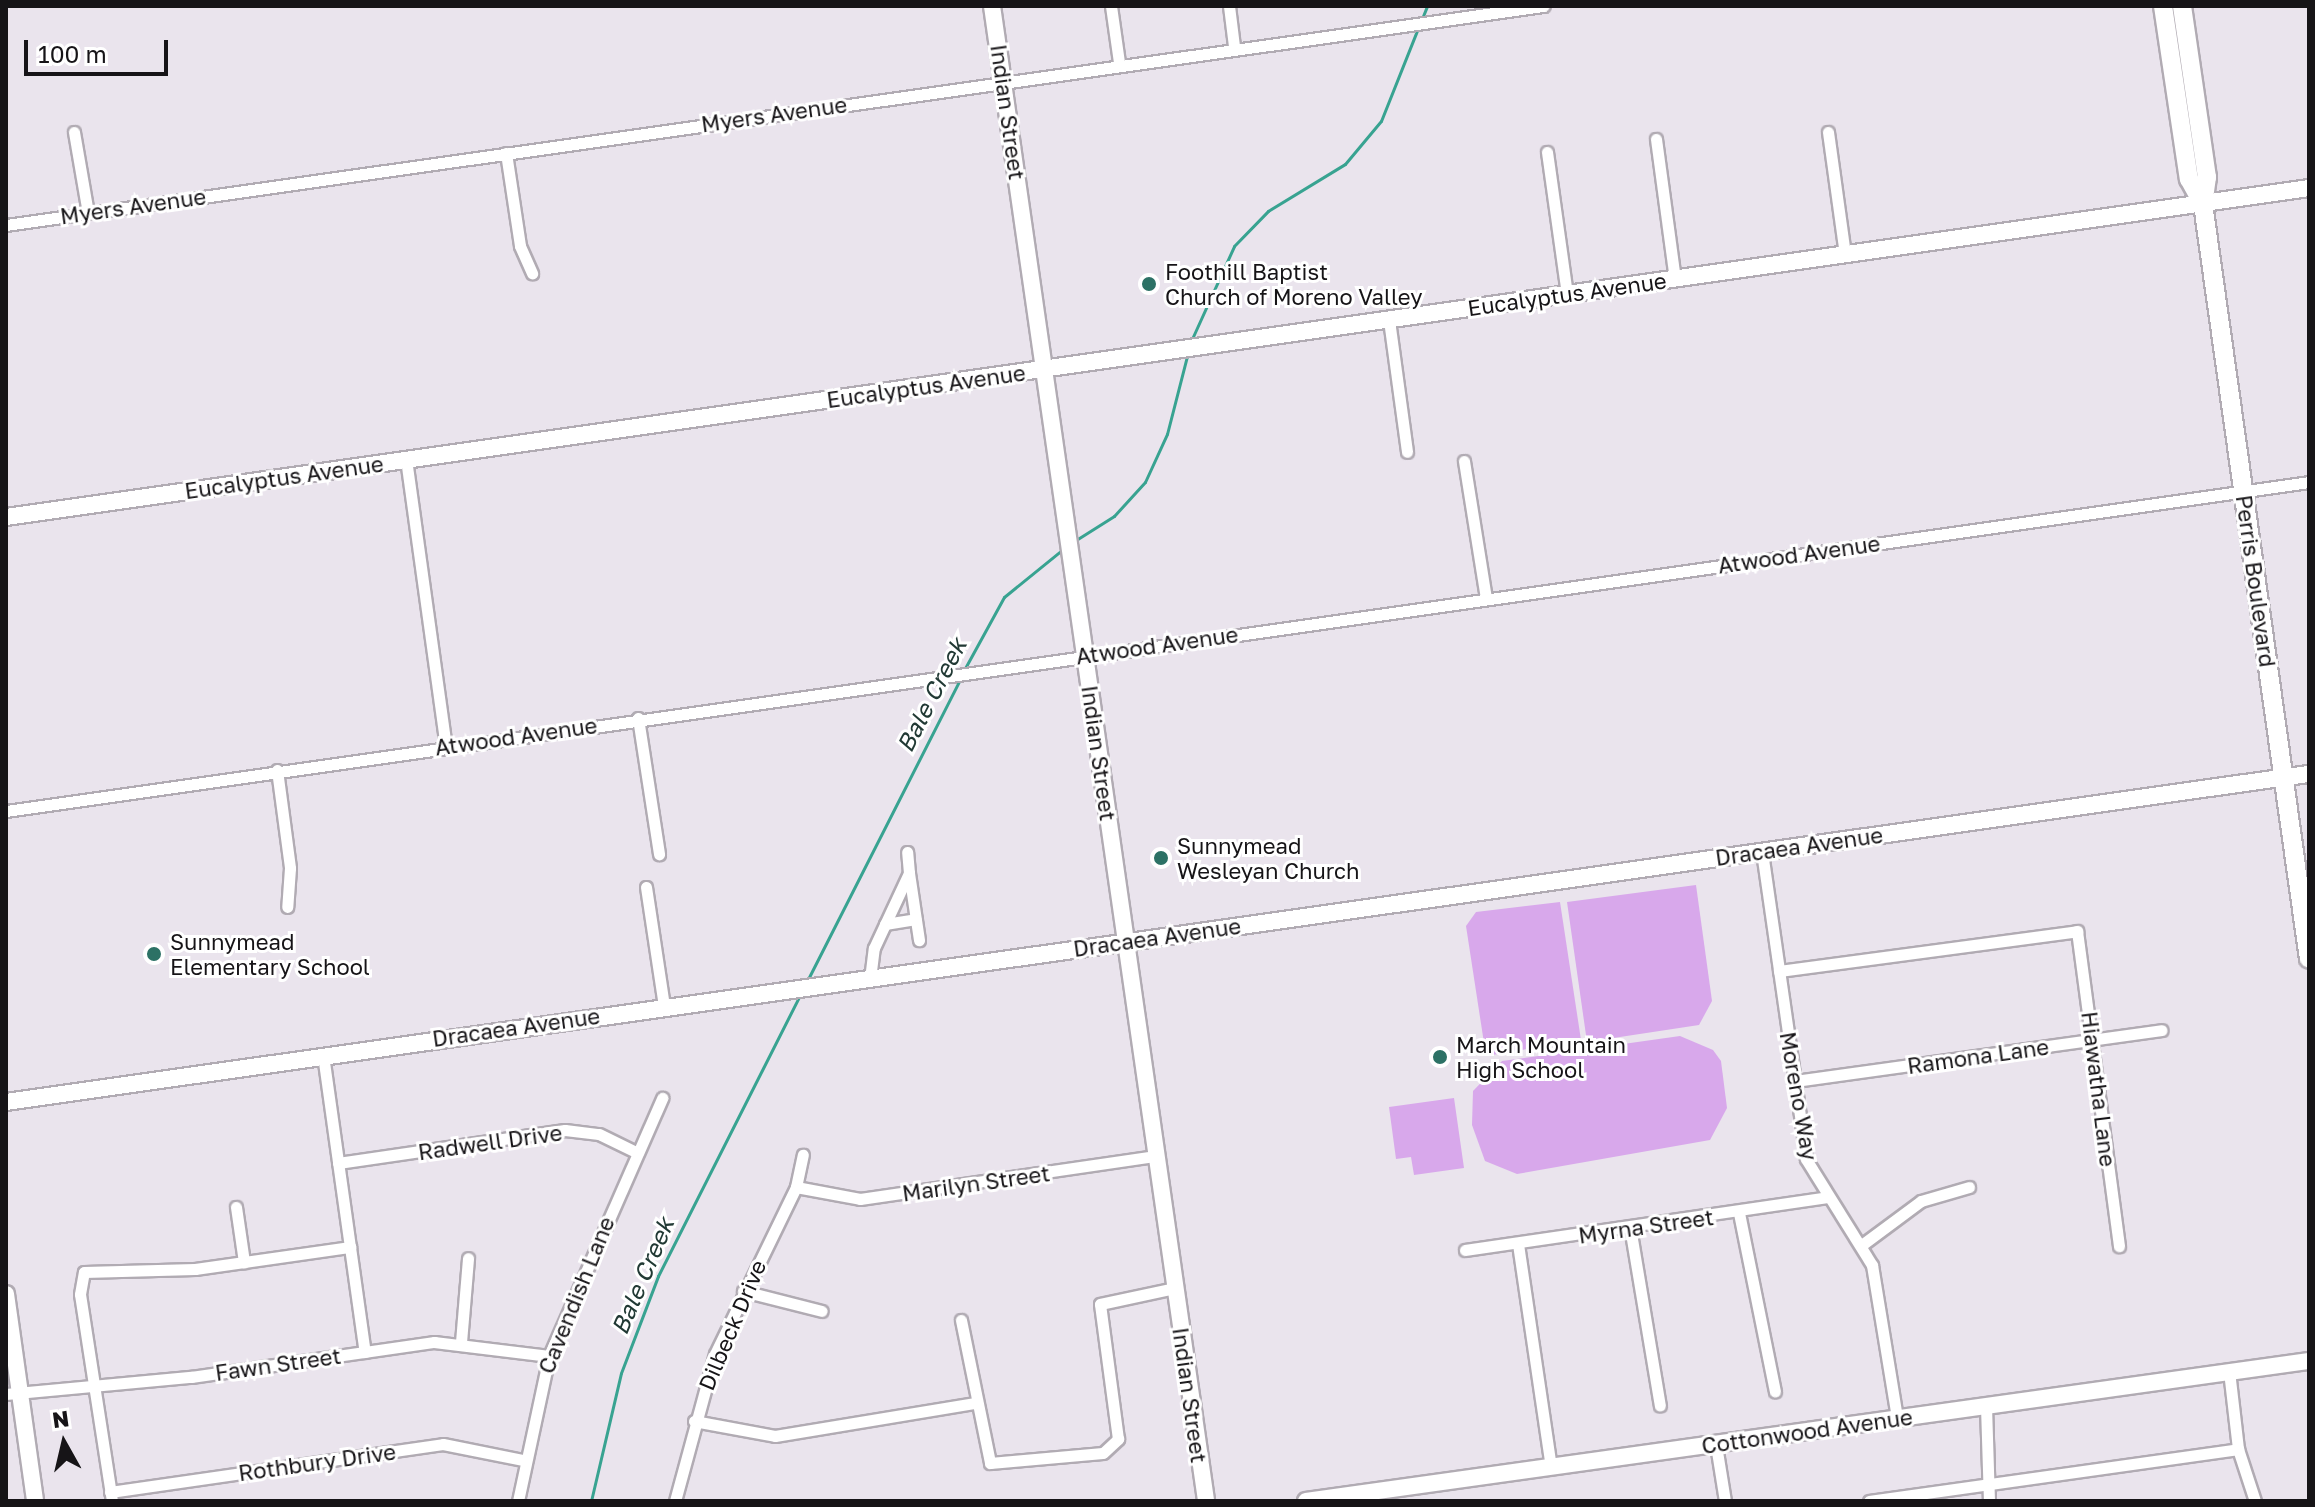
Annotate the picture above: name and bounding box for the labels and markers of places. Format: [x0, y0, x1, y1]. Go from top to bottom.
place label: Foothill Baptist Church of Moreno Valley [1165, 258, 1423, 310]
marker: Foothill Baptist Church of Moreno Valley [1140, 275, 1158, 293]
place label: Sunnymead Wesleyan Church [1177, 832, 1360, 884]
marker: Sunnymead Wesleyan Church [1152, 849, 1170, 867]
place label: Sunnymead Elementary School [170, 928, 370, 980]
marker: Sunnymead Elementary School [145, 945, 163, 963]
place label: March Mountain High School [1456, 1031, 1626, 1082]
marker: March Mountain High School [1431, 1048, 1449, 1066]

